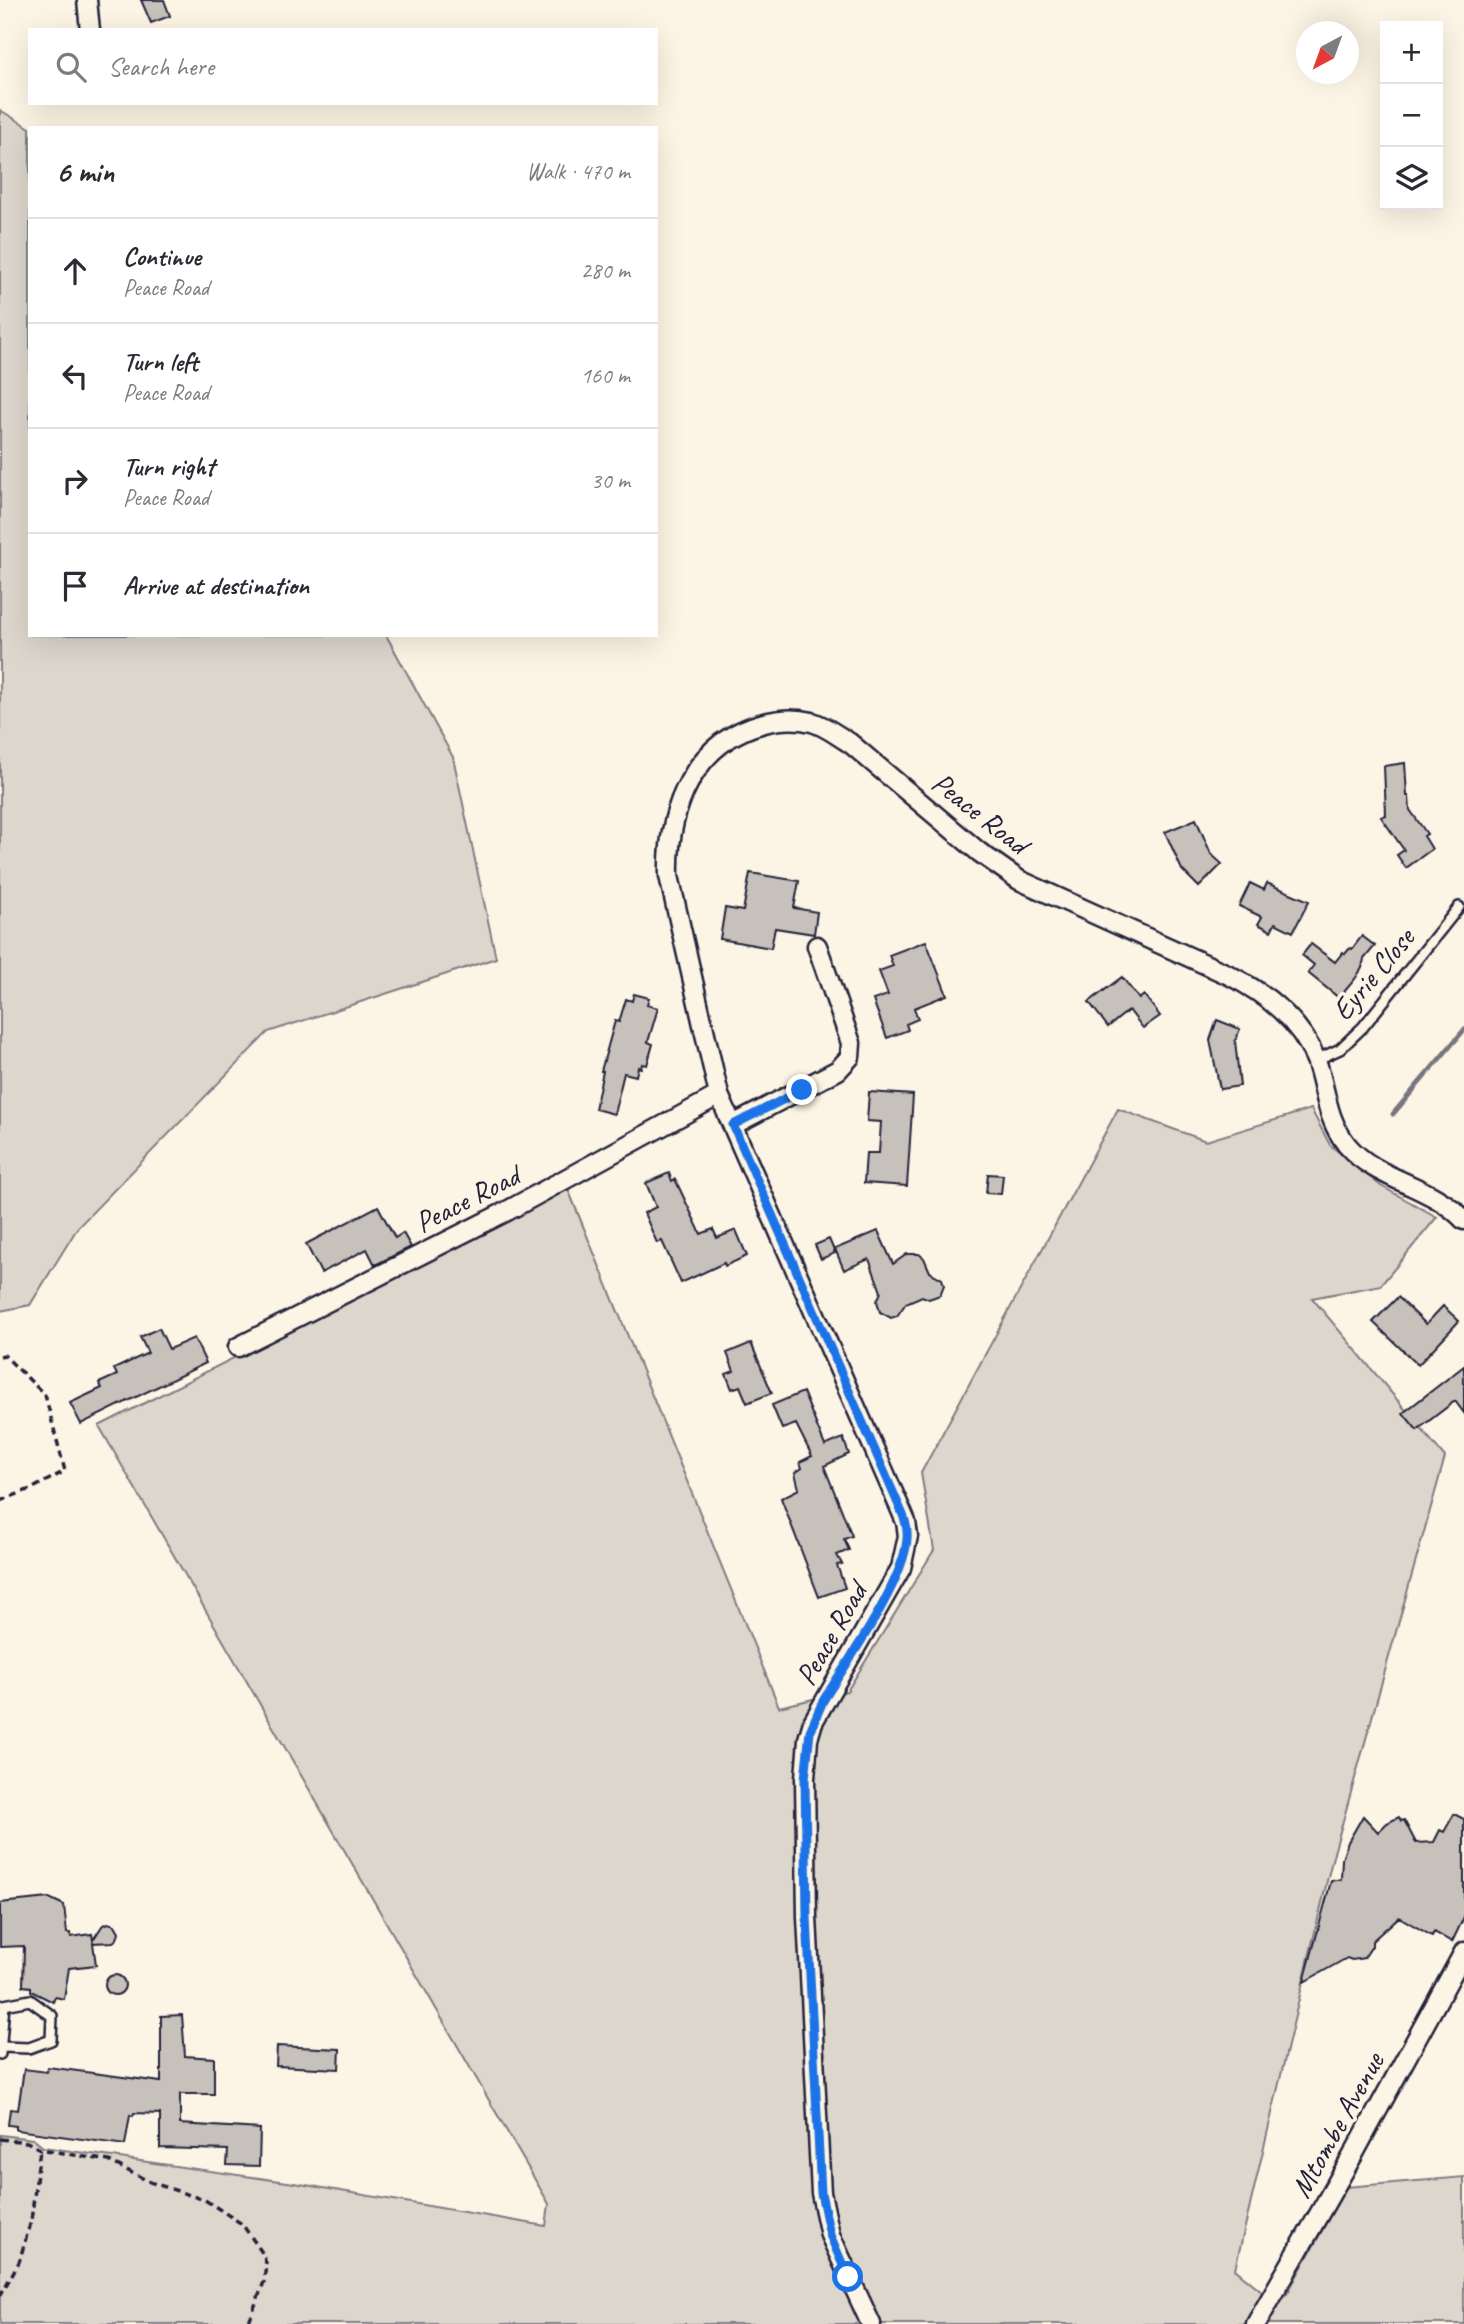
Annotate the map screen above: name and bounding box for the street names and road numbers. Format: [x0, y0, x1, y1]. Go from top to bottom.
street label: Peace Road [924, 764, 1039, 865]
street label: Eyrie Close [1323, 918, 1424, 1028]
street label: Peace Road [408, 1155, 529, 1241]
street label: Peace Road [787, 1572, 878, 1692]
street label: Mtombe Avenue [1282, 2044, 1394, 2204]

